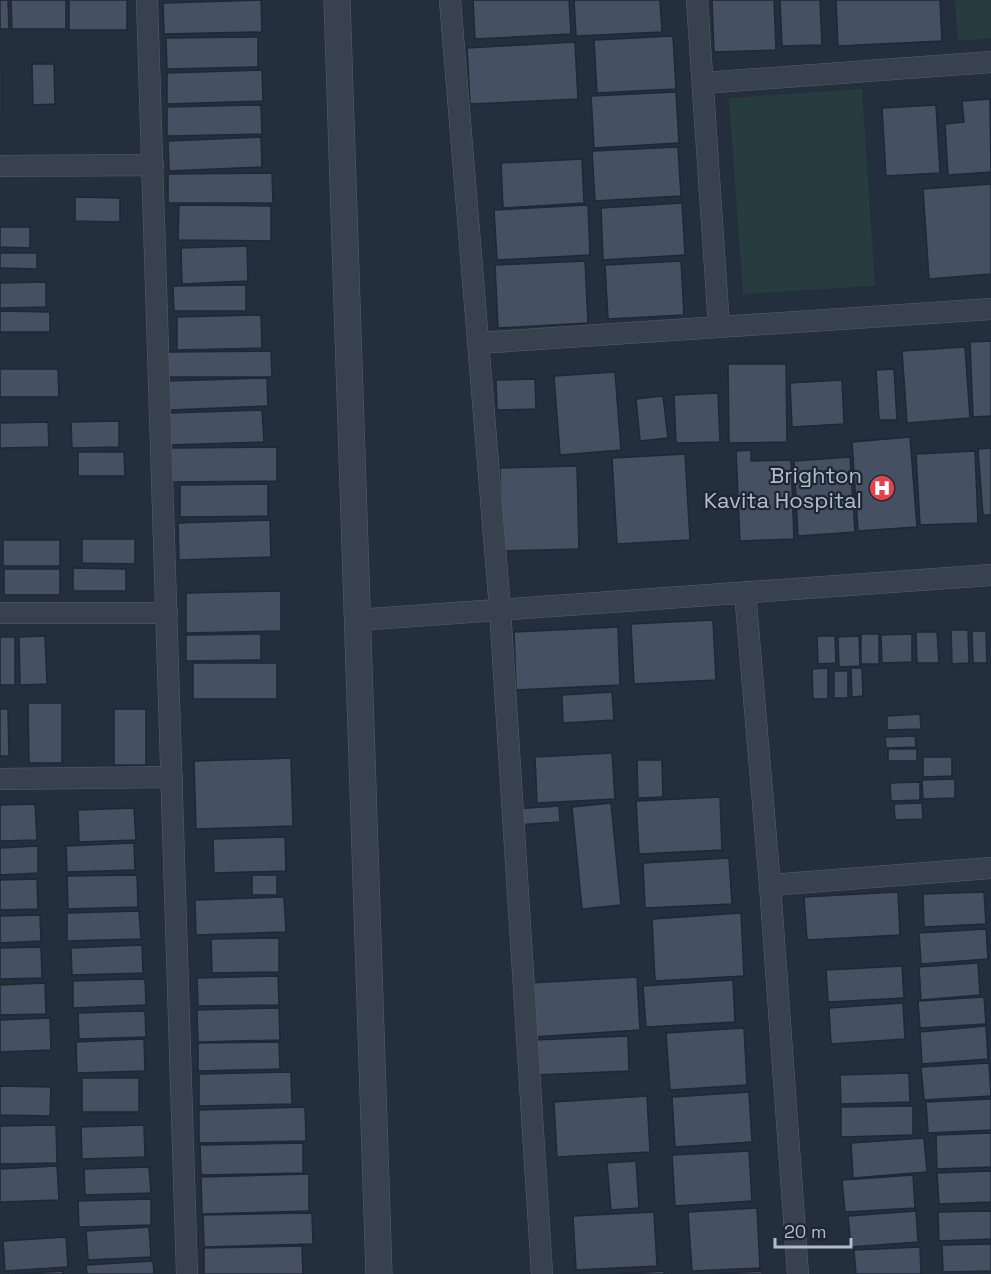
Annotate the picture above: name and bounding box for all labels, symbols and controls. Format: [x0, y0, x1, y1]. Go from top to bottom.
place label: Brighton Kavita Hospital [704, 461, 862, 514]
hospital icon: Brighton Kavita Hospital [867, 473, 897, 503]
scale bar [775, 1211, 852, 1249]
text: 20 m [784, 1220, 827, 1243]

